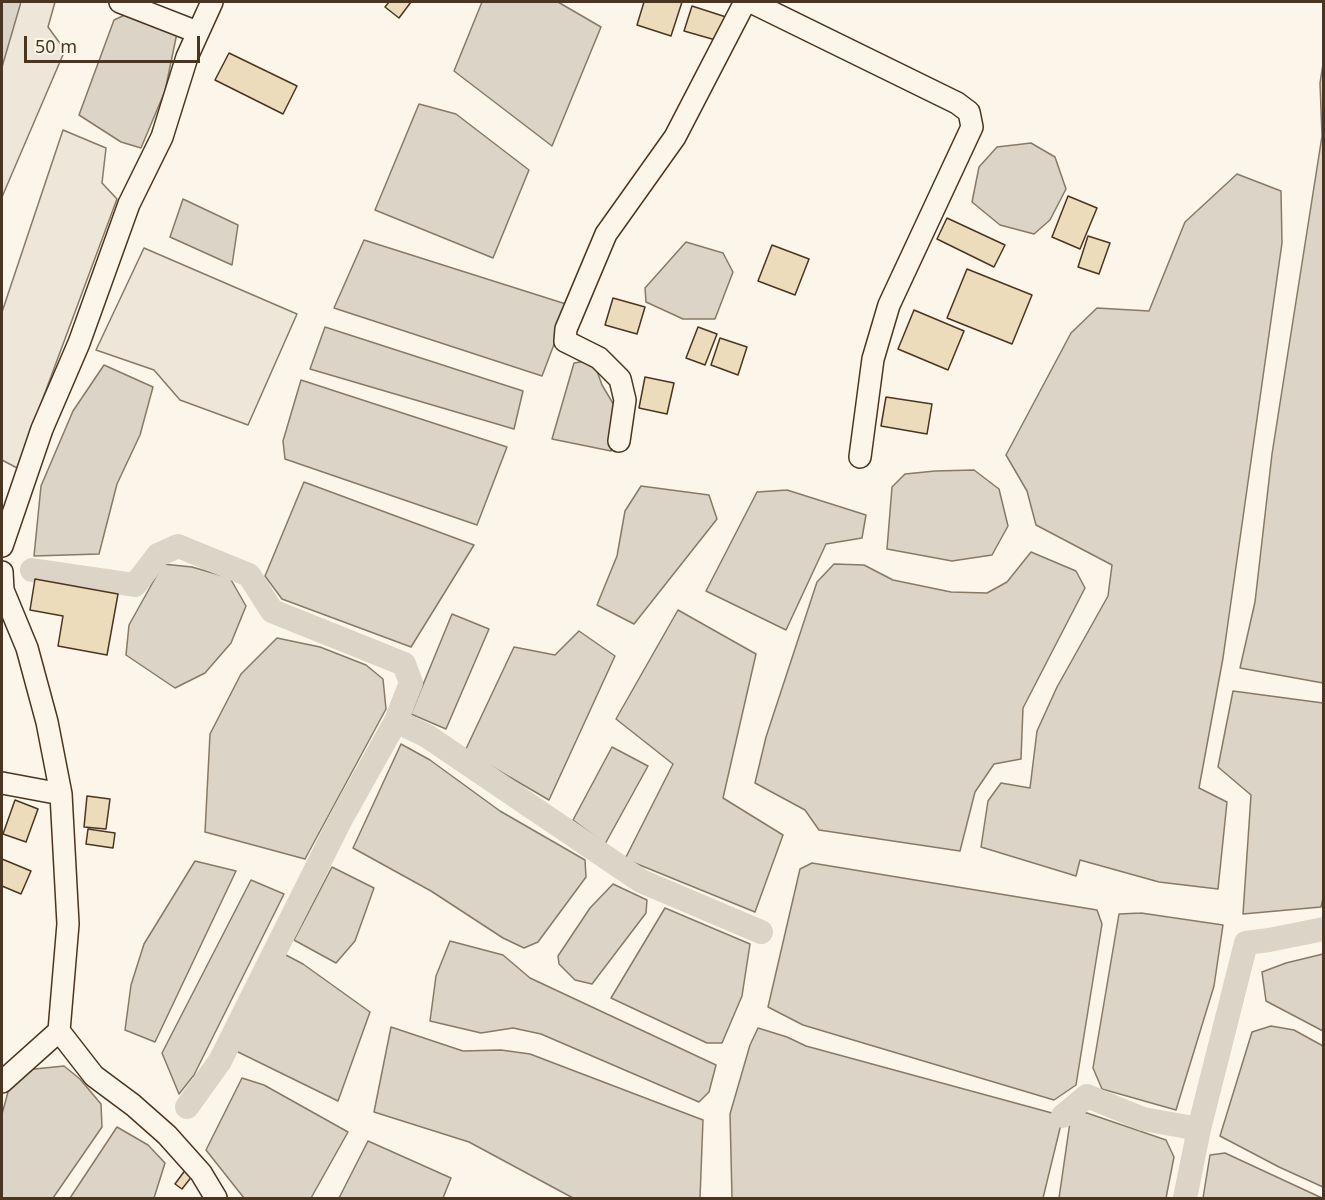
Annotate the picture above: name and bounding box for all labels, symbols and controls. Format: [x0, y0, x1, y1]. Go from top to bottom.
scale bar [27, 24, 202, 62]
text: 50 m [35, 34, 77, 58]

